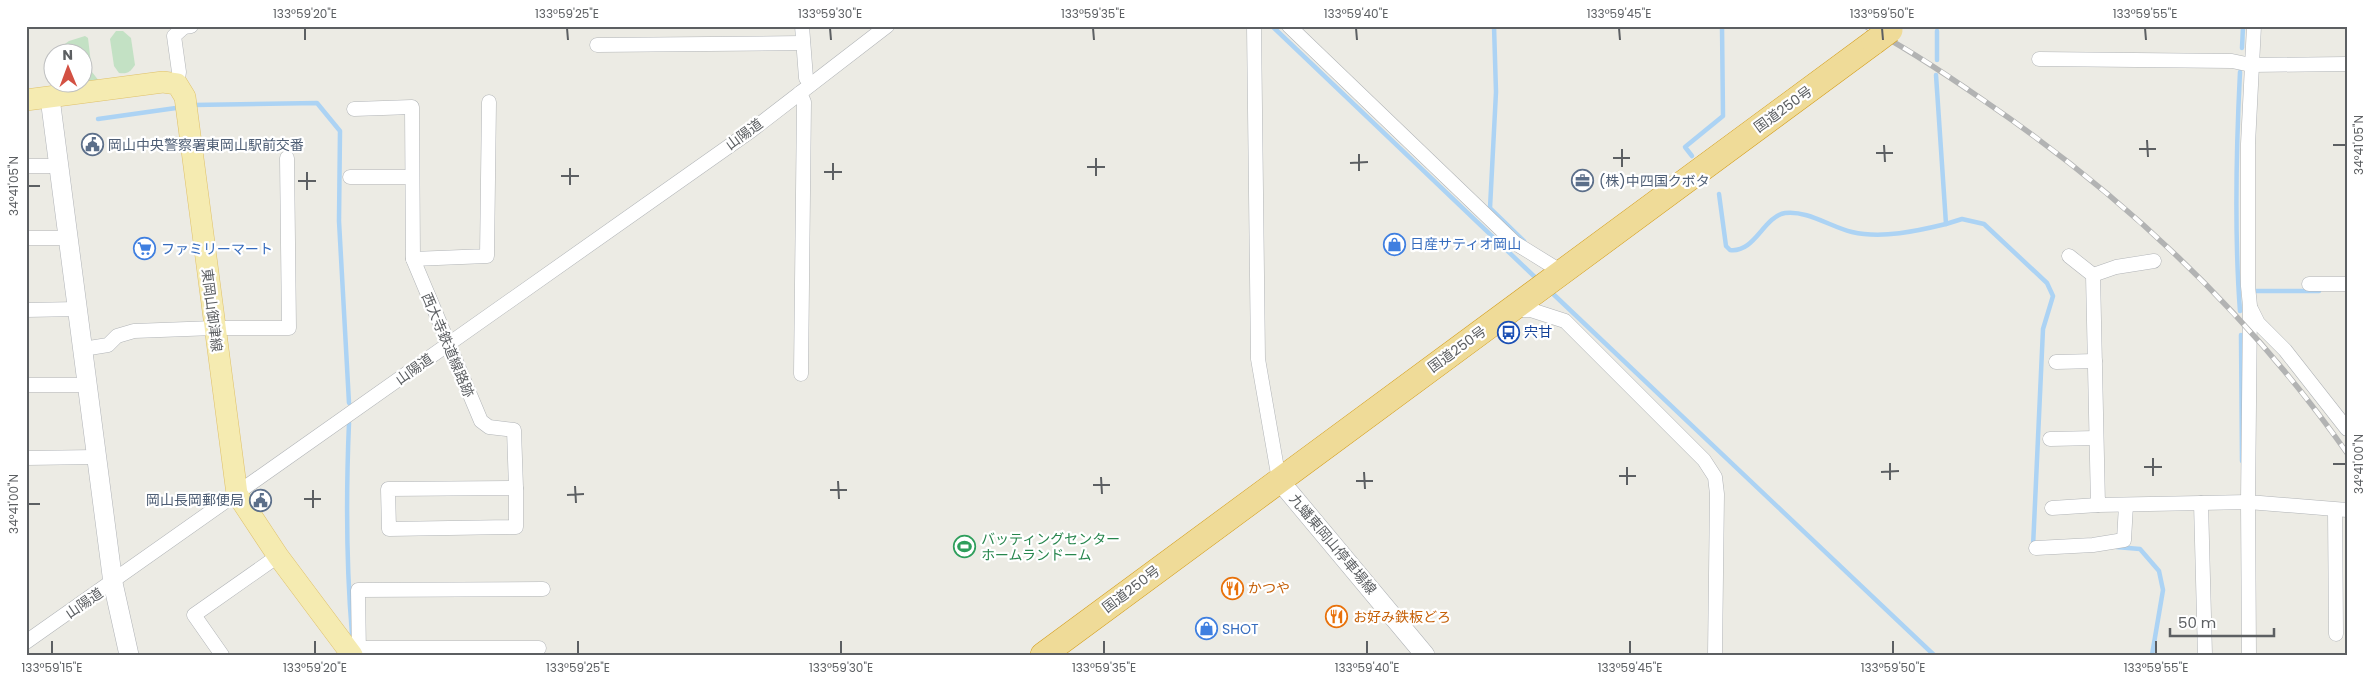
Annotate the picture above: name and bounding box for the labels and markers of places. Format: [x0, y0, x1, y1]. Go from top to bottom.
public building icon: 岡山中央警察署東岡山駅前交番 [80, 133, 104, 157]
place label: 岡山中央警察署東岡山駅前交番 [108, 135, 304, 155]
office icon: (株)中四国クボタ [1571, 169, 1595, 193]
place label: (株)中四国クボタ [1599, 171, 1710, 191]
shop icon: 日産サティオ岡山 [1382, 232, 1406, 256]
place label: 日産サティオ岡山 [1410, 234, 1521, 254]
supermarket icon: ファミリーマート [133, 237, 157, 261]
place label: ファミリーマート [161, 239, 273, 259]
bus stop icon: 宍甘 [1496, 320, 1520, 344]
place label: 宍甘 [1524, 322, 1552, 342]
public building icon: 岡山長岡郵便局 [248, 488, 272, 512]
place label: 岡山長岡郵便局 [146, 490, 244, 510]
place label: バッティングセンター ホームランドーム [981, 529, 1120, 565]
sports icon: バッティングセンター ホームランドーム [953, 535, 977, 559]
restaurant icon: かつや [1220, 576, 1244, 600]
place label: かつや [1248, 578, 1290, 598]
restaurant icon: お好み鉄板どろ [1325, 605, 1349, 629]
place label: お好み鉄板どろ [1353, 607, 1451, 627]
shop icon: SHOT [1194, 617, 1218, 641]
place label: SHOT [1222, 619, 1259, 639]

